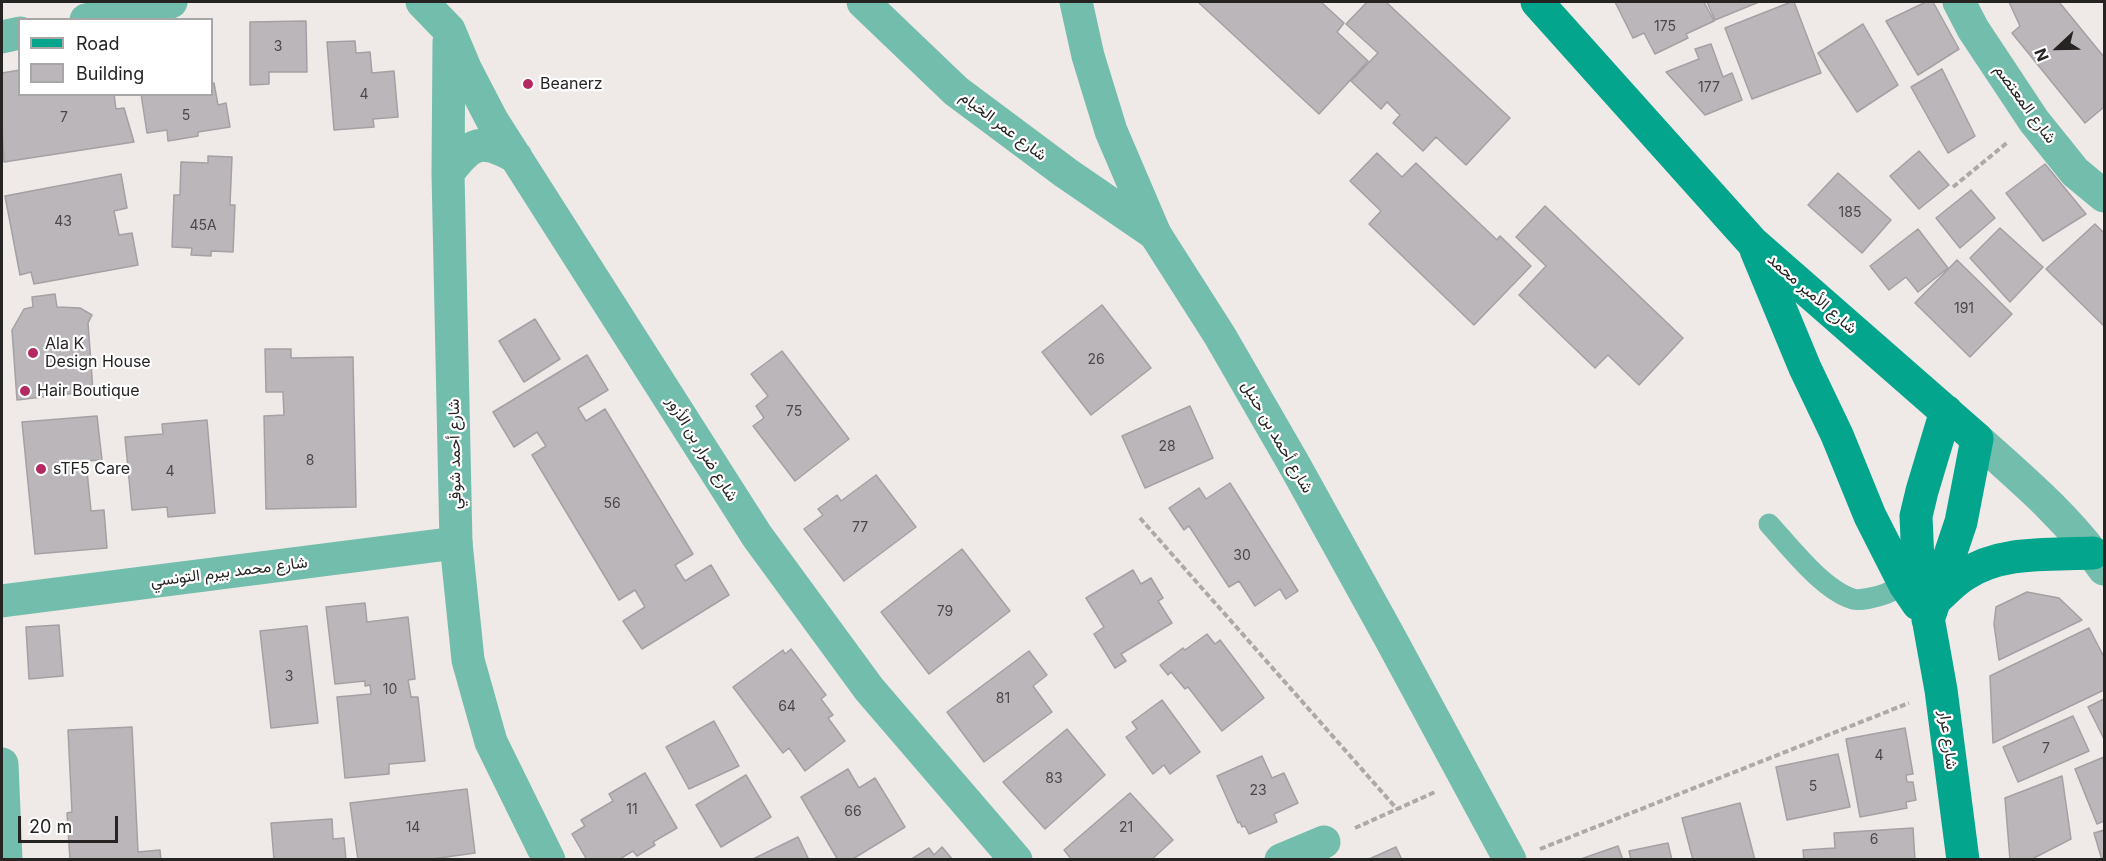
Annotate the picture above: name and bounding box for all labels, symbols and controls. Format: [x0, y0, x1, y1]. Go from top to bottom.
legend [18, 18, 213, 96]
north arrow [2028, 18, 2088, 78]
house number: 175 [1654, 19, 1676, 35]
text: Road [76, 33, 119, 54]
house number: 3 [274, 39, 282, 55]
text: N [2030, 45, 2053, 64]
street label: شارع المعتصم [1990, 61, 2060, 147]
text: Building [76, 63, 144, 84]
place label: Beanerz [540, 74, 603, 94]
marker: Beanerz [521, 77, 535, 91]
house number: 177 [1698, 80, 1720, 96]
house number: 4 [359, 87, 369, 103]
street label: شارع عمر الخيام [956, 87, 1050, 165]
house number: 5 [182, 108, 190, 124]
house number: 7 [60, 110, 68, 126]
house number: 185 [1839, 205, 1861, 221]
house number: 43 [54, 214, 72, 230]
house number: 45A [189, 218, 217, 234]
street label: شارع الأمير محمد [1763, 250, 1861, 338]
house number: 191 [1954, 301, 1974, 317]
place label: Ala K Design House [45, 334, 151, 372]
marker: Ala K Design House [26, 346, 40, 360]
house number: 26 [1087, 352, 1105, 368]
street label: شارع أحمد بن حنبل [1237, 377, 1317, 497]
place label: Hair Boutique [37, 381, 139, 401]
marker: Hair Boutique [18, 384, 32, 398]
street label: شارع ضرار بن الأزور [662, 393, 742, 505]
street label: شارع أحمد شوقي [444, 398, 466, 510]
house number: 75 [786, 404, 802, 420]
house number: 28 [1158, 439, 1176, 455]
house number: 8 [306, 453, 314, 469]
place label: sTF5 Care [53, 459, 130, 479]
marker: sTF5 Care [34, 462, 48, 476]
house number: 4 [165, 464, 175, 480]
house number: 56 [603, 496, 621, 512]
house number: 77 [852, 520, 868, 536]
house number: 30 [1233, 548, 1251, 564]
street label: شارع محمد بيرم التونسي [149, 553, 309, 591]
house number: 79 [937, 604, 953, 620]
house number: 3 [285, 669, 293, 685]
house number: 10 [383, 682, 397, 698]
house number: 81 [996, 691, 1010, 707]
house number: 64 [778, 699, 796, 715]
street label: شارع عرار [1935, 709, 1961, 771]
house number: 7 [2042, 741, 2050, 757]
house number: 4 [1874, 748, 1884, 764]
house number: 83 [1045, 771, 1063, 787]
house number: 5 [1809, 779, 1817, 795]
house number: 23 [1249, 783, 1267, 799]
house number: 11 [626, 802, 638, 818]
scale bar [21, 804, 122, 842]
house number: 66 [844, 804, 862, 820]
text: 20 m [29, 816, 72, 837]
house number: 14 [406, 820, 420, 836]
house number: 21 [1119, 820, 1133, 836]
house number: 6 [1870, 832, 1878, 848]

